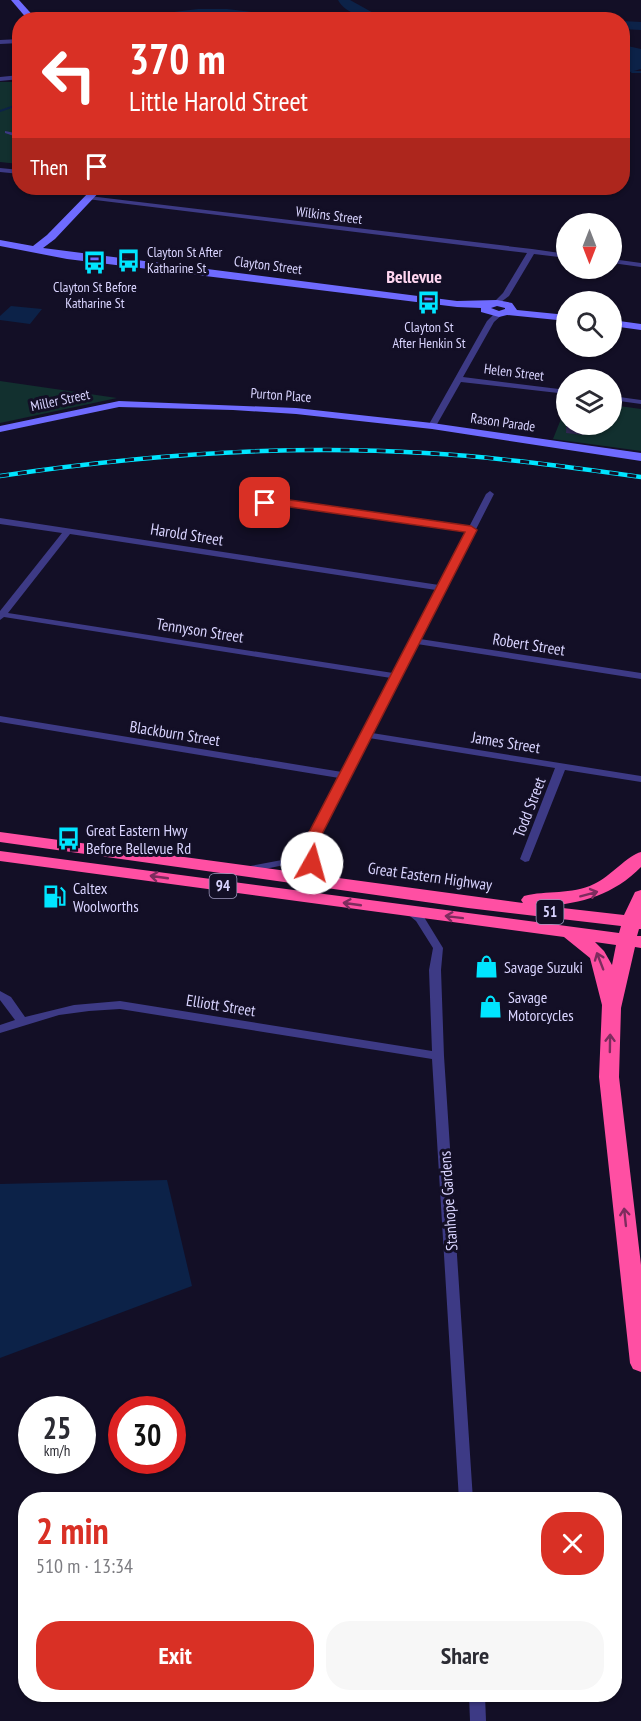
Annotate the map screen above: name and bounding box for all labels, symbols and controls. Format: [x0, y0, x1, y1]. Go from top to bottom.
text: 370 m [129, 31, 226, 86]
icon: left [30, 36, 108, 114]
text: Little Harold Street [129, 84, 308, 118]
icon: arrive [80, 150, 113, 183]
text: Then [30, 153, 68, 181]
street label: Wilkins Street [295, 202, 363, 228]
north arrow [556, 213, 622, 279]
map controls [556, 213, 622, 435]
place label: Clayton St After Katharine St [147, 243, 222, 277]
bus stop icon: Clayton St After Katharine St [116, 247, 142, 273]
bus stop icon: Clayton St Before Katharine St [82, 250, 108, 276]
street label: Clayton Street [233, 252, 303, 278]
district label: Bellevue [386, 265, 442, 288]
place label: Clayton St Before Katharine St [53, 278, 137, 312]
bus stop icon: Clayton St After Henkin St [416, 290, 442, 316]
button: search [556, 291, 622, 357]
place label: Clayton St After Henkin St [392, 318, 466, 352]
street label: Helen Street [483, 359, 545, 385]
button: layers [556, 369, 622, 435]
street label: Purton Place [250, 384, 312, 406]
street label: Miller Street [29, 385, 91, 415]
street label: Rason Parade [470, 409, 537, 435]
pin [239, 477, 290, 528]
icon: arrive [248, 486, 281, 519]
street label: Harold Street [149, 518, 225, 550]
street label: Tennyson Street [155, 613, 246, 647]
street label: Robert Street [491, 628, 567, 660]
street label: Blackburn Street [128, 716, 222, 750]
street label: James Street [469, 727, 542, 757]
street label: Todd Street [508, 774, 550, 840]
place label: Great Eastern Hwy Before Bellevue Rd [86, 820, 191, 858]
bus stop icon: Great Eastern Hwy Before Bellevue Rd [55, 826, 81, 852]
position arrow [280, 831, 344, 895]
street label: Great Eastern Highway [367, 857, 493, 895]
one-way arrow [149, 872, 169, 883]
road number: 94 [210, 874, 236, 898]
place label: Caltex Woolworths [73, 878, 139, 916]
fuel station icon: Caltex Woolworths [42, 884, 68, 910]
one-way arrow [579, 887, 598, 899]
one-way arrow [342, 898, 362, 909]
road number: 51 [536, 900, 564, 924]
one-way arrow [445, 912, 465, 923]
one-way arrow [593, 952, 604, 970]
shop icon: Savage Suzuki [473, 954, 499, 980]
place label: Savage Suzuki [504, 957, 583, 977]
place label: Savage Motorcycles [508, 987, 574, 1025]
street label: Elliott Street [185, 990, 258, 1020]
shop icon: Savage Motorcycles [477, 993, 503, 1019]
one-way arrow [604, 1033, 616, 1053]
street label: Stanhope Gardens [435, 1150, 461, 1252]
one-way arrow [619, 1207, 630, 1227]
speed limit sign: 30 [108, 1396, 186, 1474]
text: 25 [43, 1408, 71, 1447]
text: km/h [44, 1441, 70, 1460]
text: 2 min [36, 1507, 109, 1554]
button: close [541, 1512, 604, 1575]
text: 510 m · 13:34 [36, 1553, 133, 1579]
button: Exit [36, 1621, 314, 1690]
button: Share [326, 1621, 604, 1690]

